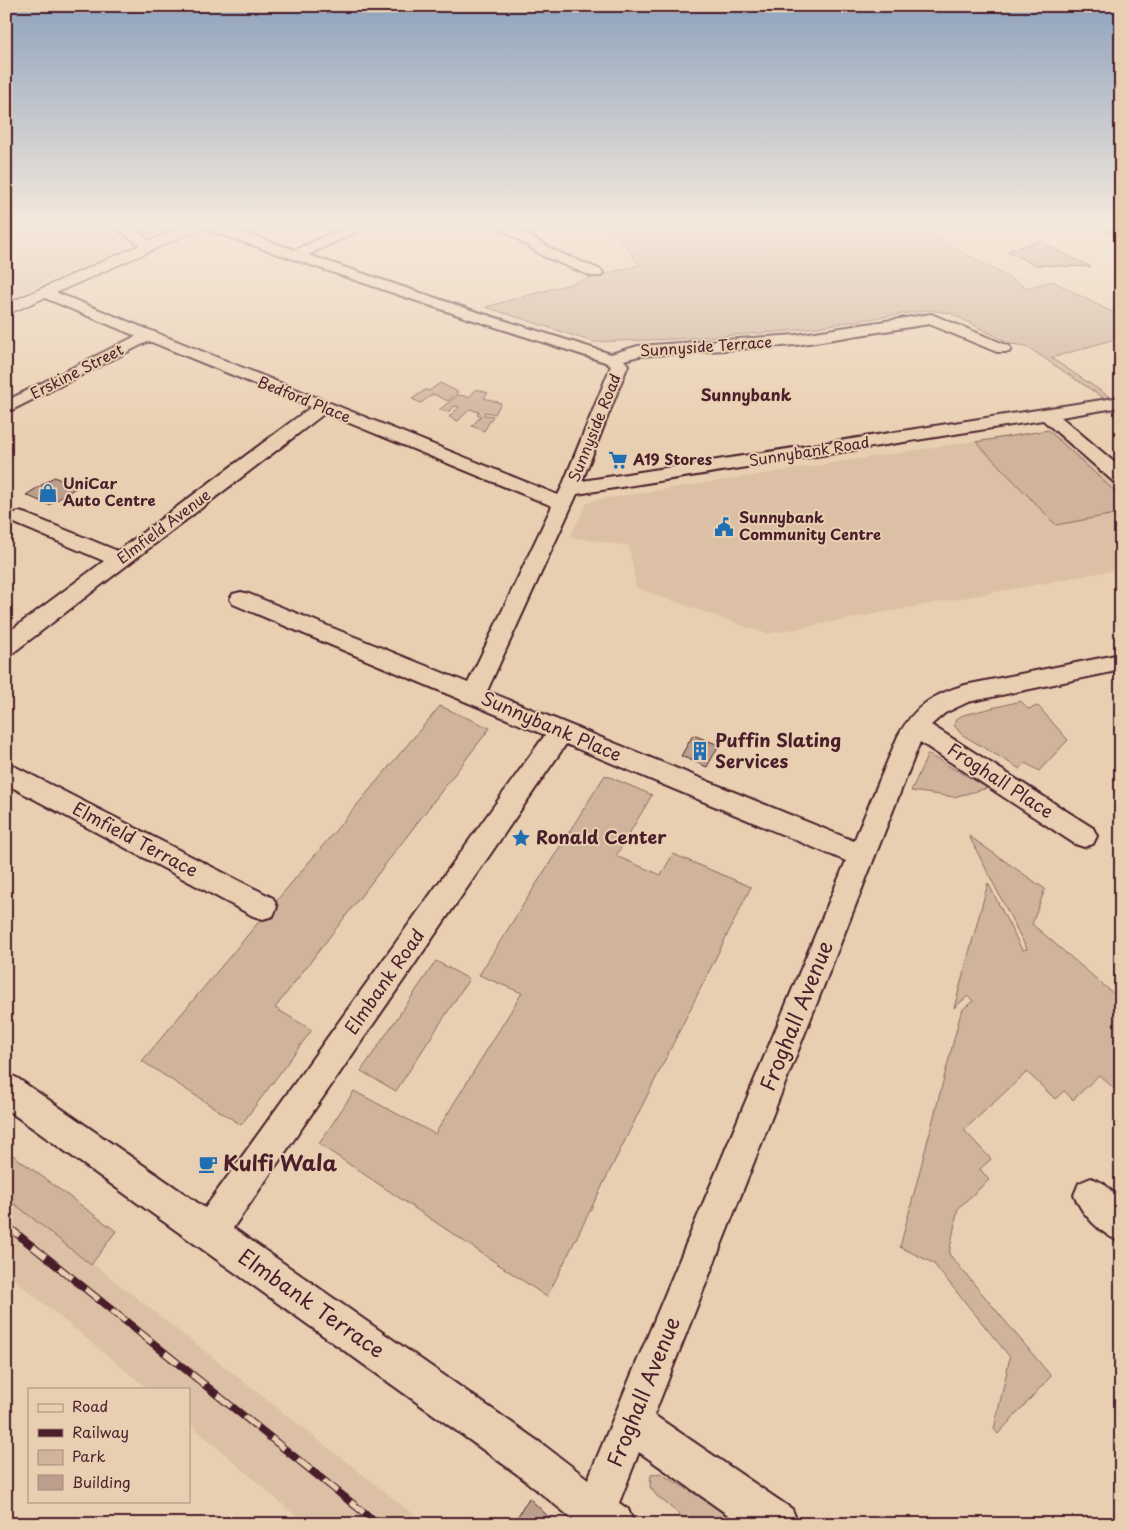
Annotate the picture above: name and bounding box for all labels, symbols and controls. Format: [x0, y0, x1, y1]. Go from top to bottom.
street label: Sunnyside Terrace [639, 329, 773, 362]
street label: Erskine Street [26, 337, 127, 404]
street label: Bedford Place [255, 369, 355, 428]
street label: Sunnyside Road [561, 370, 626, 485]
district label: Sunnybank [701, 382, 792, 406]
street label: Sunnybank Road [747, 430, 871, 471]
place label: A19 Stores [632, 447, 712, 470]
supermarket icon: A19 Stores [607, 449, 629, 471]
place label: UniCar Auto Centre [63, 471, 156, 511]
shop icon: UniCar Auto Centre [37, 482, 59, 504]
street label: Elmfield Avenue [111, 483, 215, 569]
place label: Sunnybank Community Centre [739, 505, 881, 545]
public building icon: Sunnybank Community Centre [713, 516, 735, 538]
street label: Sunnybank Place [477, 684, 626, 767]
place label: Puffin Slating Services [715, 726, 841, 774]
street label: Froghall Place [943, 735, 1059, 824]
building icon: Puffin Slating Services [689, 740, 711, 762]
street label: Elmfield Terrace [68, 794, 203, 883]
place label: Ronald Center [536, 823, 667, 850]
place icon: Ronald Center [510, 827, 532, 849]
street label: Elmbank Road [337, 923, 430, 1040]
street label: Froghall Avenue [750, 935, 840, 1095]
place label: Kulfi Wala [223, 1146, 337, 1178]
cafe icon: Kulfi Wala [197, 1153, 219, 1175]
street label: Elmbank Terrace [232, 1240, 392, 1365]
street label: Froghall Avenue [597, 1311, 687, 1471]
legend [28, 1388, 190, 1502]
text: Road [72, 1394, 108, 1417]
text: Railway [72, 1420, 129, 1443]
text: Park [72, 1444, 106, 1467]
text: Building [72, 1470, 131, 1493]

